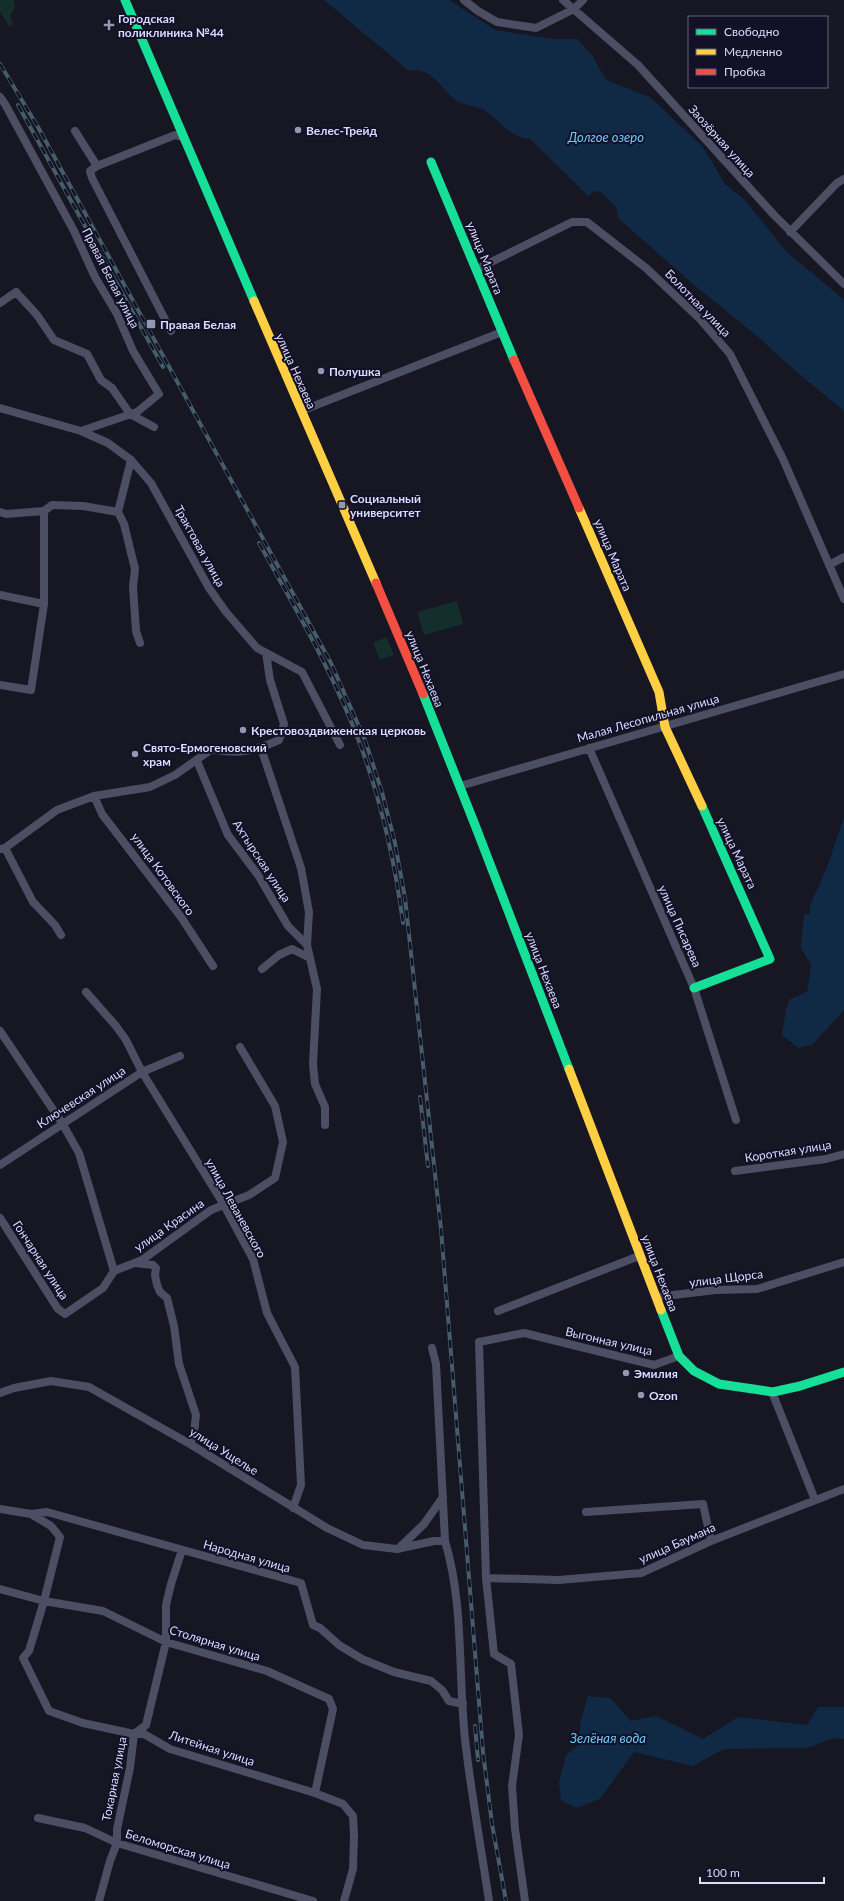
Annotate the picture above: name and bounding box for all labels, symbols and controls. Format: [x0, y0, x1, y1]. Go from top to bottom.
place label: Городская поликлиника №44 [118, 11, 224, 40]
legend [688, 16, 828, 88]
marker: Городская поликлиника №44 [103, 19, 115, 31]
text: Свободно [724, 24, 780, 39]
text: Медленно [724, 44, 783, 59]
text: Пробка [724, 64, 765, 79]
street label: Заозёрная улица [686, 102, 759, 180]
place label: Велес-Трейд [306, 123, 377, 138]
marker: Велес-Трейд [293, 125, 303, 135]
water label: Долгое озеро [567, 129, 644, 145]
street label: улица Марата [464, 219, 506, 297]
street label: Правая Белая улица [79, 225, 143, 331]
street label: Болотная улица [662, 266, 734, 340]
place label: Правая Белая [160, 317, 236, 332]
marker: Правая Белая [145, 318, 157, 330]
street label: улица Нехаева [273, 331, 319, 411]
place label: Полушка [329, 364, 381, 379]
marker: Полушка [316, 366, 326, 376]
place label: Социальный университет [350, 491, 422, 520]
marker: Социальный университет [337, 500, 347, 510]
street label: Трактовая улица [171, 503, 229, 589]
street label: улица Марата [591, 516, 635, 594]
street label: улица Нехаева [403, 629, 447, 710]
street label: Малая Лесопильная улица [575, 691, 721, 745]
place label: Крестовоздвиженская церковь [251, 723, 426, 738]
marker: Крестовоздвиженская церковь [238, 725, 248, 735]
place label: Свято-Ермогеновский храм [143, 740, 267, 769]
marker: Свято-Ермогеновский храм [130, 749, 140, 759]
street label: улица Марата [714, 815, 760, 891]
street label: Ахтырская улица [230, 817, 294, 905]
street label: улица Котовского [128, 830, 198, 918]
street label: улица Писарева [655, 883, 705, 969]
street label: улица Нехаева [522, 929, 566, 1011]
street label: Ключевская улица [34, 1063, 128, 1131]
street label: Короткая улица [744, 1137, 832, 1165]
street label: улица Леваневского [202, 1156, 270, 1261]
street label: улица Красина [131, 1195, 207, 1255]
street label: Гончарная улица [10, 1218, 72, 1302]
street label: улица Нехаева [638, 1232, 682, 1314]
street label: улица Щорса [688, 1266, 764, 1290]
street label: Выгонная улица [564, 1324, 654, 1358]
place label: Эмилия [634, 1366, 678, 1381]
marker: Эмилия [621, 1368, 631, 1378]
place label: Ozon [649, 1388, 678, 1403]
marker: Ozon [636, 1390, 646, 1400]
street label: улица Ущелье [187, 1424, 261, 1478]
street label: улица Баумана [636, 1519, 718, 1567]
street label: Народная улица [202, 1536, 292, 1576]
street label: Столярная улица [168, 1622, 262, 1664]
street label: Литейная улица [166, 1727, 257, 1769]
water label: Зелёная вода [569, 1730, 646, 1746]
street label: Токарная улица [98, 1735, 130, 1823]
street label: Беломорская улица [124, 1826, 232, 1872]
scale bar [700, 1859, 824, 1885]
text: 100 m [706, 1865, 740, 1880]

